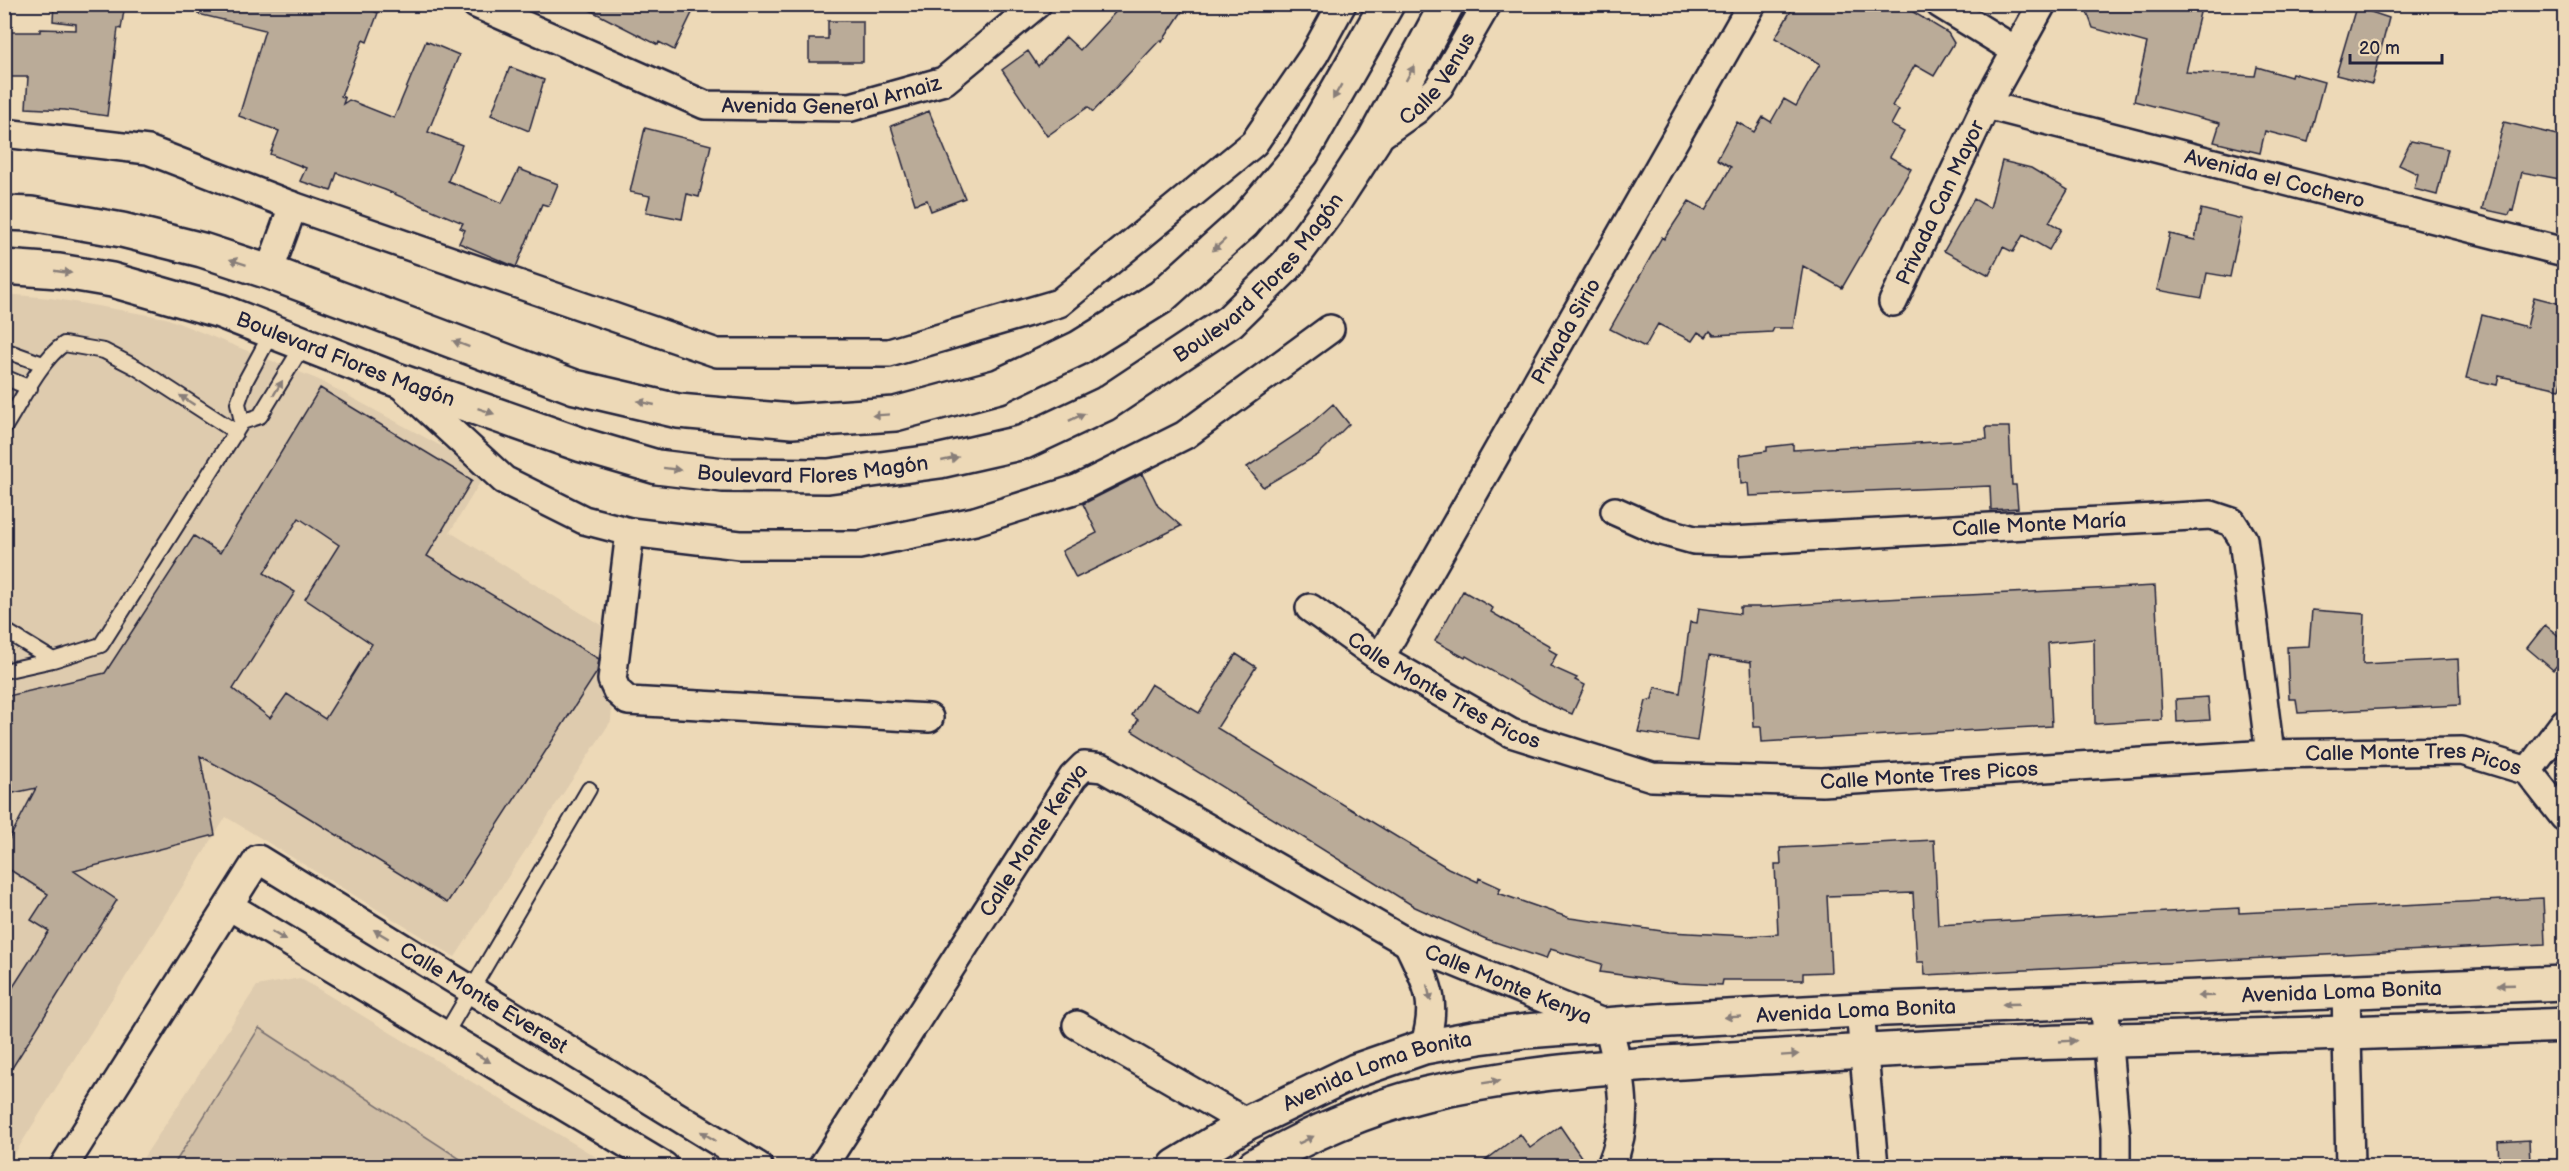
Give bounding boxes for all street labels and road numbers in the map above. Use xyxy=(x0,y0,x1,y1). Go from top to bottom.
street label: Calle Venus xyxy=(1394,28,1480,131)
street label: Avenida General Arnaiz xyxy=(721,70,945,120)
street label: Privada Can Mayor xyxy=(1890,116,1990,289)
street label: Avenida el Cochero xyxy=(2182,144,2368,213)
street label: Boulevard Flores Magón xyxy=(1168,188,1349,368)
street label: Privada Sirio xyxy=(1526,274,1606,389)
street label: Boulevard Flores Magón xyxy=(233,306,459,412)
street label: Boulevard Flores Magón xyxy=(696,450,930,488)
street label: Calle Monte María xyxy=(1951,507,2127,542)
street label: Calle Monte Tres Picos xyxy=(1342,626,1544,754)
street label: Calle Monte Tres Picos xyxy=(2305,738,2525,781)
street label: Calle Monte Tres Picos xyxy=(1819,756,2039,795)
street label: Calle Monte Kenya xyxy=(974,758,1092,921)
street label: Calle Monte Everest xyxy=(395,937,573,1059)
street label: Calle Monte Kenya xyxy=(1421,939,1596,1030)
street label: Avenida Loma Bonita xyxy=(2241,975,2442,1008)
street label: Avenida Loma Bonita xyxy=(1756,994,1957,1028)
street label: Avenida Loma Bonita xyxy=(1278,1026,1474,1117)

